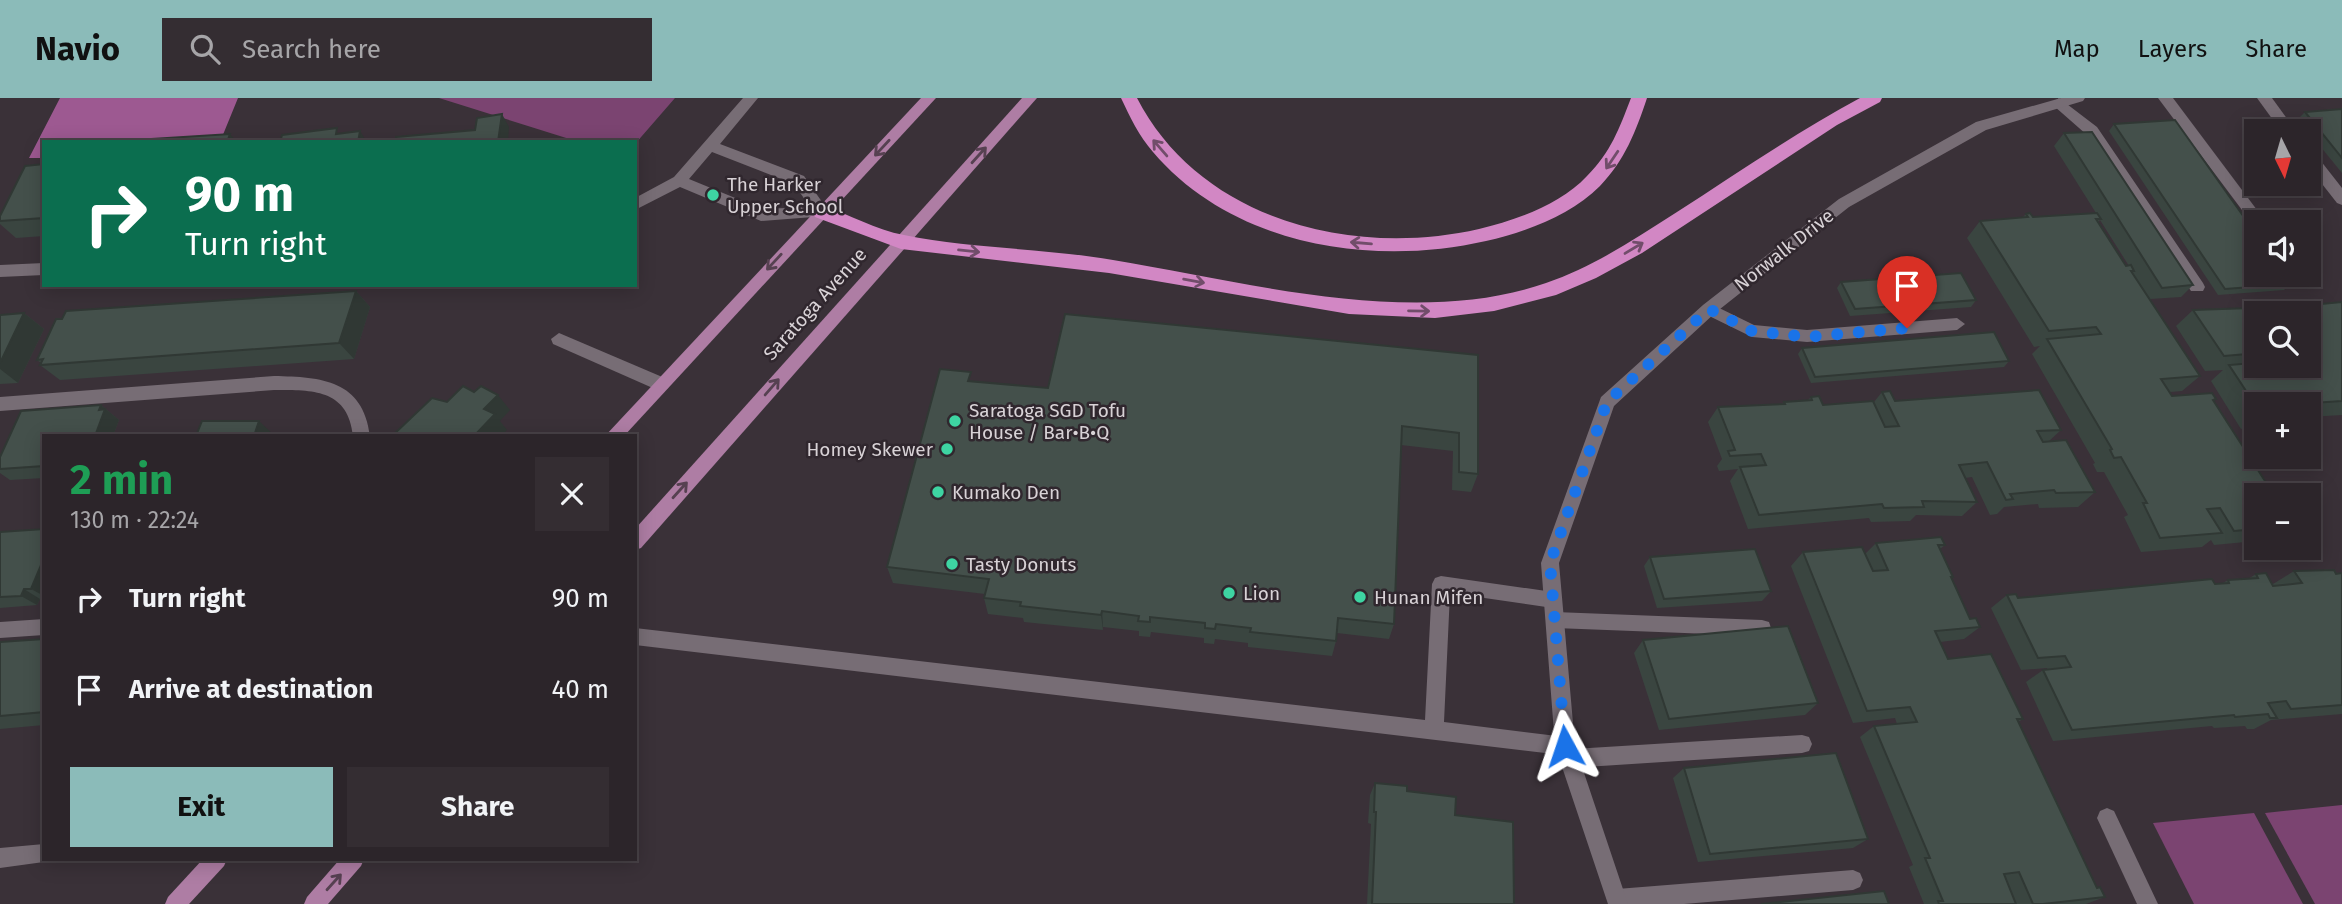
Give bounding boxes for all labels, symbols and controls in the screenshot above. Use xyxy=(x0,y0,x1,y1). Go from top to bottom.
search box xyxy=(162,18,652,81)
text: Navio xyxy=(35,29,120,69)
icon: search xyxy=(186,30,224,68)
text: Search here xyxy=(242,34,381,65)
text: Map xyxy=(2054,35,2100,63)
text: Layers xyxy=(2138,35,2207,63)
text: Share xyxy=(2245,35,2307,63)
north arrow xyxy=(2244,119,2320,196)
map controls xyxy=(2244,119,2321,560)
one-way arrow xyxy=(874,139,891,156)
one-way arrow xyxy=(1152,139,1168,157)
one-way arrow xyxy=(971,146,987,164)
one-way arrow xyxy=(1605,150,1619,169)
text: 90 m xyxy=(185,165,294,224)
icon: right xyxy=(70,168,161,259)
place label: The Harker Upper School xyxy=(727,173,844,218)
marker: The Harker Upper School xyxy=(705,187,721,203)
street label: Norwalk Drive xyxy=(1730,204,1838,296)
button: sound xyxy=(2244,210,2321,287)
text: Turn right xyxy=(185,225,327,263)
one-way arrow xyxy=(1350,236,1372,249)
one-way arrow xyxy=(1624,241,1644,255)
street label: Saratoga Avenue xyxy=(759,243,871,365)
one-way arrow xyxy=(957,245,979,258)
one-way arrow xyxy=(766,253,783,270)
pin xyxy=(1877,256,1937,328)
icon: arrive xyxy=(1888,267,1926,305)
one-way arrow xyxy=(1182,275,1205,288)
button: search xyxy=(2244,301,2321,378)
one-way arrow xyxy=(1407,304,1430,318)
one-way arrow xyxy=(764,378,780,396)
button: + xyxy=(2244,392,2321,469)
place label: Saratoga SGD Tofu House / Bar•B•Q xyxy=(969,399,1126,444)
marker: Saratoga SGD Tofu House / Bar•B•Q xyxy=(947,413,963,429)
place label: Homey Skewer xyxy=(806,438,934,461)
marker: Homey Skewer xyxy=(939,441,955,457)
text: 2 min xyxy=(70,455,173,505)
button: close xyxy=(535,457,609,531)
place label: Kumako Den xyxy=(952,481,1060,504)
one-way arrow xyxy=(672,482,688,500)
button: − xyxy=(2244,483,2321,560)
marker: Kumako Den xyxy=(930,484,946,500)
text: 130 m · 22:24 xyxy=(70,506,199,534)
place label: Tasty Donuts xyxy=(966,553,1076,576)
marker: Tasty Donuts xyxy=(944,556,960,572)
icon: right xyxy=(70,580,108,618)
place label: Lion xyxy=(1243,582,1280,605)
text: Turn right xyxy=(129,583,246,614)
text: 90 m xyxy=(552,583,609,614)
marker: Lion xyxy=(1221,585,1237,601)
place label: Hunan Mifen xyxy=(1374,586,1483,609)
marker: Hunan Mifen xyxy=(1352,589,1368,605)
icon: arrive xyxy=(70,671,108,709)
text: Arrive at destination xyxy=(129,674,373,705)
text: 40 m xyxy=(551,674,609,705)
position arrow xyxy=(1528,709,1602,783)
button: Exit xyxy=(70,767,333,847)
button: Share xyxy=(347,767,609,847)
one-way arrow xyxy=(326,873,342,891)

